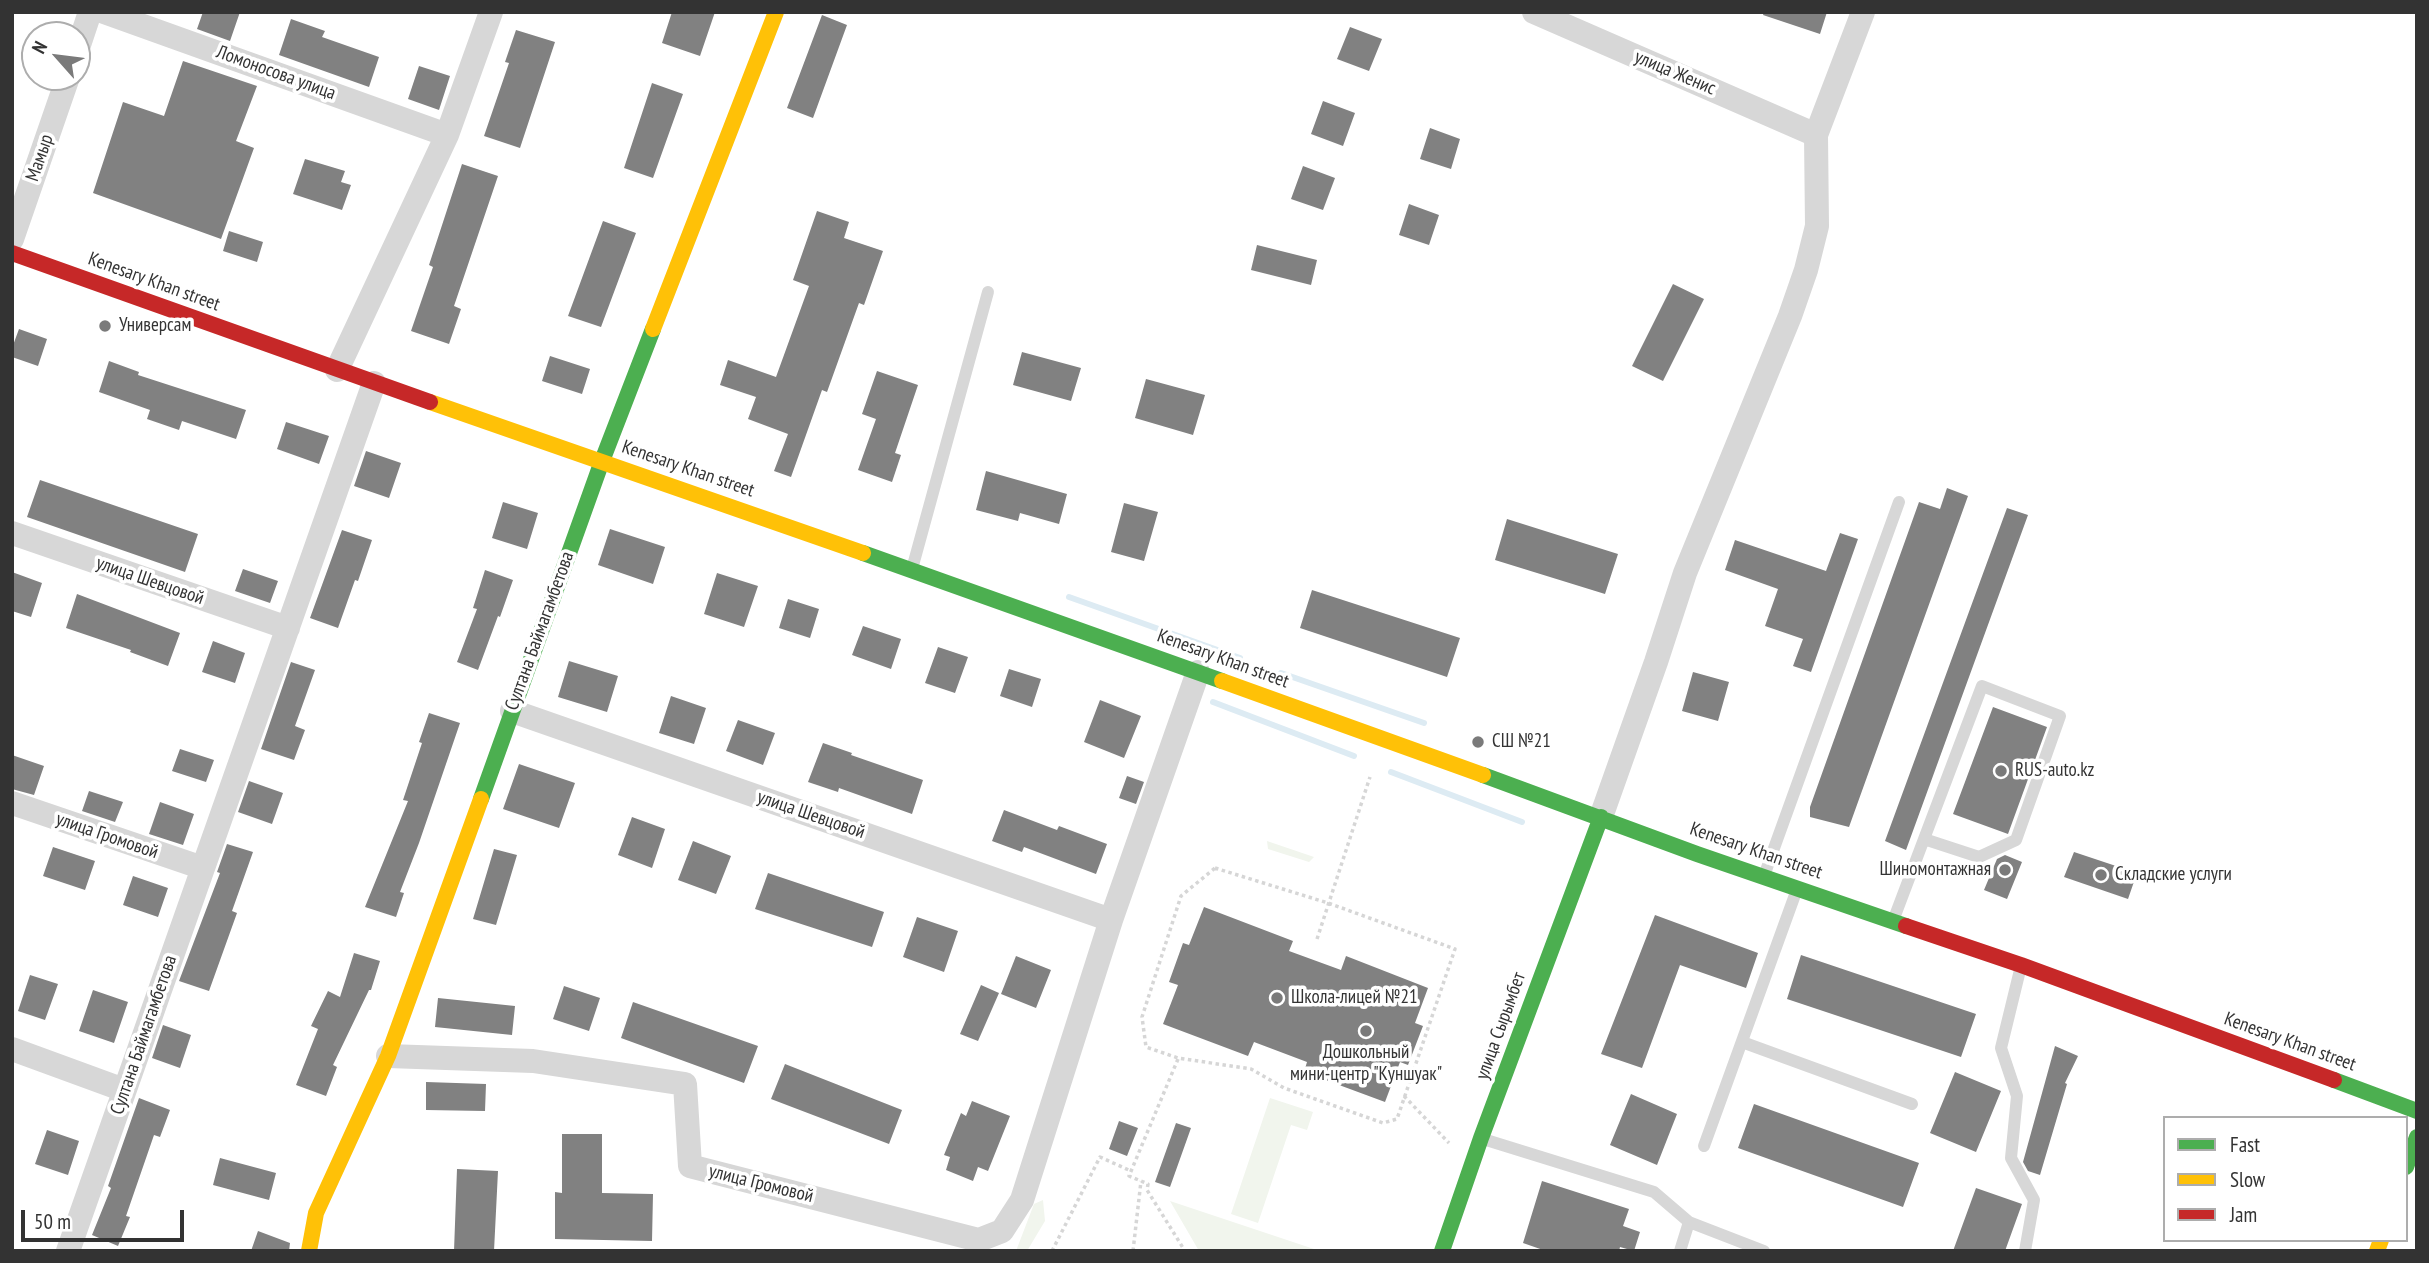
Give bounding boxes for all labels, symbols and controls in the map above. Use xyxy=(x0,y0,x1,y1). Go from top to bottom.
north arrow xyxy=(21,21,91,91)
text: N xyxy=(26,37,52,57)
street label: Ломоносова улица xyxy=(213,41,339,105)
street label: улица Женис xyxy=(1631,46,1719,100)
street label: Мамыр xyxy=(21,132,59,184)
street label: Kenesary Khan street xyxy=(85,248,223,316)
place label: Универсам xyxy=(119,315,191,337)
marker: Универсам xyxy=(97,318,113,334)
street label: Kenesary Khan street xyxy=(619,436,757,502)
street label: Султана Баймагамбетова xyxy=(501,549,579,713)
street label: улица Шевцовой xyxy=(93,552,207,610)
street label: Kenesary Khan street xyxy=(1154,625,1292,693)
place label: СШ №21 xyxy=(1492,731,1551,753)
marker: СШ №21 xyxy=(1470,734,1486,750)
place label: RUS-auto.kz xyxy=(2015,760,2094,782)
marker: RUS-auto.kz xyxy=(1993,763,2009,779)
street label: улица Шевцовой xyxy=(754,786,868,844)
street label: улица Громовой xyxy=(53,808,161,864)
street label: Kenesary Khan street xyxy=(1687,818,1825,884)
place label: Шиномонтажная xyxy=(1879,859,1991,881)
marker: Шиномонтажная xyxy=(1997,862,2013,878)
place label: Складские услуги xyxy=(2115,864,2232,886)
marker: Складские услуги xyxy=(2093,867,2109,883)
street label: Султана Баймагамбетова xyxy=(106,952,182,1118)
street label: улица Сырымбет xyxy=(1471,969,1531,1083)
place label: Школа-лицей №21 xyxy=(1291,987,1418,1009)
marker: Школа-лицей №21 xyxy=(1269,990,1285,1006)
street label: Kenesary Khan street xyxy=(2221,1008,2359,1076)
marker: Дошкольный мини-центр "Куншуак" xyxy=(1358,1023,1374,1039)
place label: Дошкольный мини-центр "Куншуак" xyxy=(1290,1042,1442,1086)
legend xyxy=(2163,1116,2408,1242)
text: Fast xyxy=(2230,1131,2260,1158)
street label: улица Громовой xyxy=(706,1160,816,1208)
text: Slow xyxy=(2230,1166,2265,1193)
scale bar xyxy=(24,1196,187,1240)
text: Jam xyxy=(2230,1201,2257,1228)
text: 50 m xyxy=(34,1208,71,1235)

